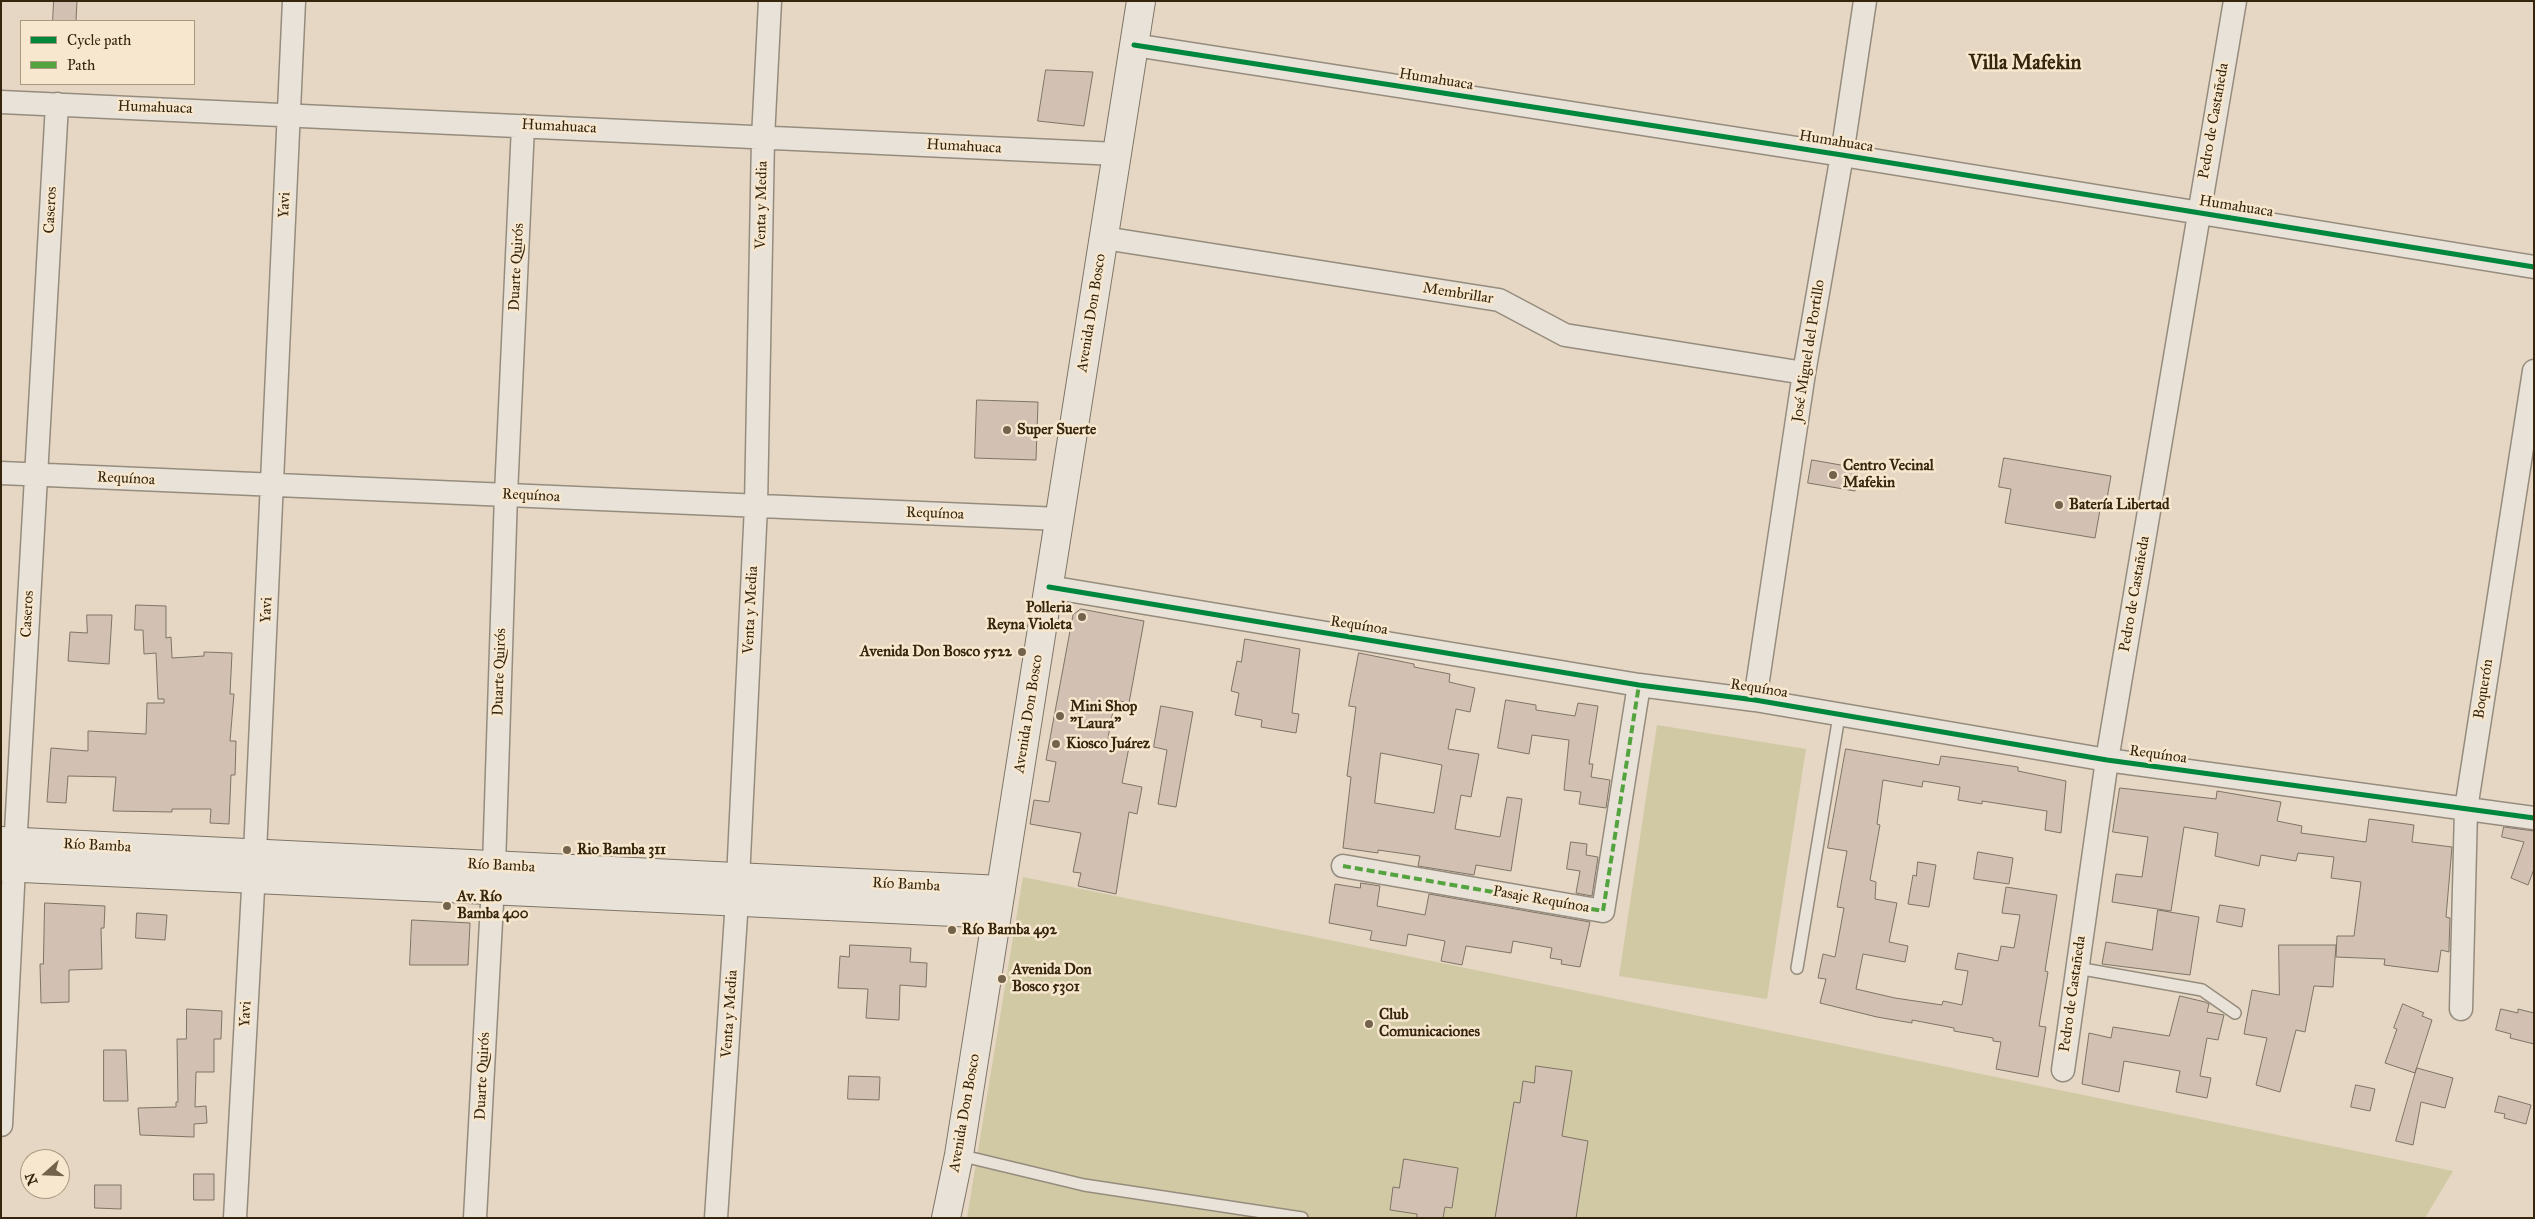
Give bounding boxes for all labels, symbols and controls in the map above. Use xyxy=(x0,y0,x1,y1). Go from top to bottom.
legend xyxy=(20,20,195,85)
text: Cycle path xyxy=(67,31,131,49)
district label: Villa Mafekin xyxy=(1969,52,2081,76)
text: Path xyxy=(67,56,95,74)
street label: Pedro de Castañeda xyxy=(2195,62,2233,180)
street label: Humahuaca xyxy=(1398,65,1474,95)
street label: Humahuaca xyxy=(117,98,193,118)
street label: Humahuaca xyxy=(521,116,597,138)
street label: Humahuaca xyxy=(1798,127,1874,157)
street label: Humahuaca xyxy=(926,136,1002,158)
street label: Venta y Media xyxy=(752,161,772,249)
street label: Caseros xyxy=(41,186,61,234)
street label: Yavi xyxy=(275,191,295,219)
street label: Humahuaca xyxy=(2198,192,2274,222)
street label: Duarte Quirós xyxy=(506,223,528,311)
street label: Avenida Don Bosco xyxy=(1074,252,1110,374)
street label: José Miguel del Portillo xyxy=(1789,278,1829,424)
street label: Membrillar xyxy=(1421,280,1495,308)
place label: Super Suerte xyxy=(1017,421,1096,439)
marker: Super Suerte xyxy=(1001,424,1013,436)
place label: Centro Vecinal Mafekin xyxy=(1843,457,1934,492)
street label: Requínoa xyxy=(97,468,155,490)
marker: Centro Vecinal Mafekin xyxy=(1827,469,1839,481)
street label: Requínoa xyxy=(502,485,560,507)
place label: Batería Libertad xyxy=(2069,496,2170,514)
marker: Batería Libertad xyxy=(2053,499,2065,511)
street label: Requínoa xyxy=(906,504,964,524)
street label: Pedro de Castañeda xyxy=(2116,535,2154,653)
street label: Venta y Media xyxy=(740,565,762,655)
street label: Caseros xyxy=(18,590,38,638)
street label: Yavi xyxy=(257,596,277,624)
place label: Polleria Reyna Violeta xyxy=(987,599,1072,634)
marker: Polleria Reyna Violeta xyxy=(1076,611,1088,623)
street label: Requínoa xyxy=(1329,613,1389,639)
street label: Duarte Quirós xyxy=(489,628,511,716)
place label: Avenida Don Bosco 5522 xyxy=(860,643,1012,661)
marker: Avenida Don Bosco 5522 xyxy=(1016,646,1028,658)
street label: Avenida Don Bosco xyxy=(1011,653,1047,775)
street label: Boquerón xyxy=(2470,658,2498,720)
street label: Requínoa xyxy=(1729,676,1789,702)
place label: Mini Shop "Laura" xyxy=(1070,698,1137,733)
marker: Mini Shop "Laura" xyxy=(1054,710,1066,722)
place label: Kiosco Juárez xyxy=(1066,735,1150,753)
marker: Kiosco Juárez xyxy=(1050,738,1062,750)
street label: Requínoa xyxy=(2128,742,2188,768)
street label: Río Bamba xyxy=(63,835,131,857)
place label: Rio Bamba 311 xyxy=(577,841,666,859)
marker: Rio Bamba 311 xyxy=(561,844,573,856)
street label: Río Bamba xyxy=(467,855,535,877)
street label: Río Bamba xyxy=(872,874,940,896)
street label: Pasaje Requínoa xyxy=(1491,883,1591,917)
place label: Av. Río Bamba 400 xyxy=(457,888,528,923)
marker: Av. Río Bamba 400 xyxy=(441,900,453,912)
place label: Río Bamba 492 xyxy=(962,921,1057,939)
marker: Río Bamba 492 xyxy=(946,924,958,936)
street label: Pedro de Castañeda xyxy=(2056,935,2090,1053)
place label: Avenida Don Bosco 5301 xyxy=(1012,961,1092,996)
street label: Venta y Media xyxy=(718,969,742,1059)
marker: Avenida Don Bosco 5301 xyxy=(996,973,1008,985)
street label: Yavi xyxy=(236,1000,256,1028)
place label: Club Comunicaciones xyxy=(1379,1006,1480,1041)
marker: Club Comunicaciones xyxy=(1363,1018,1375,1030)
street label: Duarte Quirós xyxy=(472,1032,494,1120)
street label: Avenida Don Bosco xyxy=(946,1052,984,1174)
north arrow xyxy=(20,1149,70,1199)
text: N xyxy=(21,1170,41,1187)

